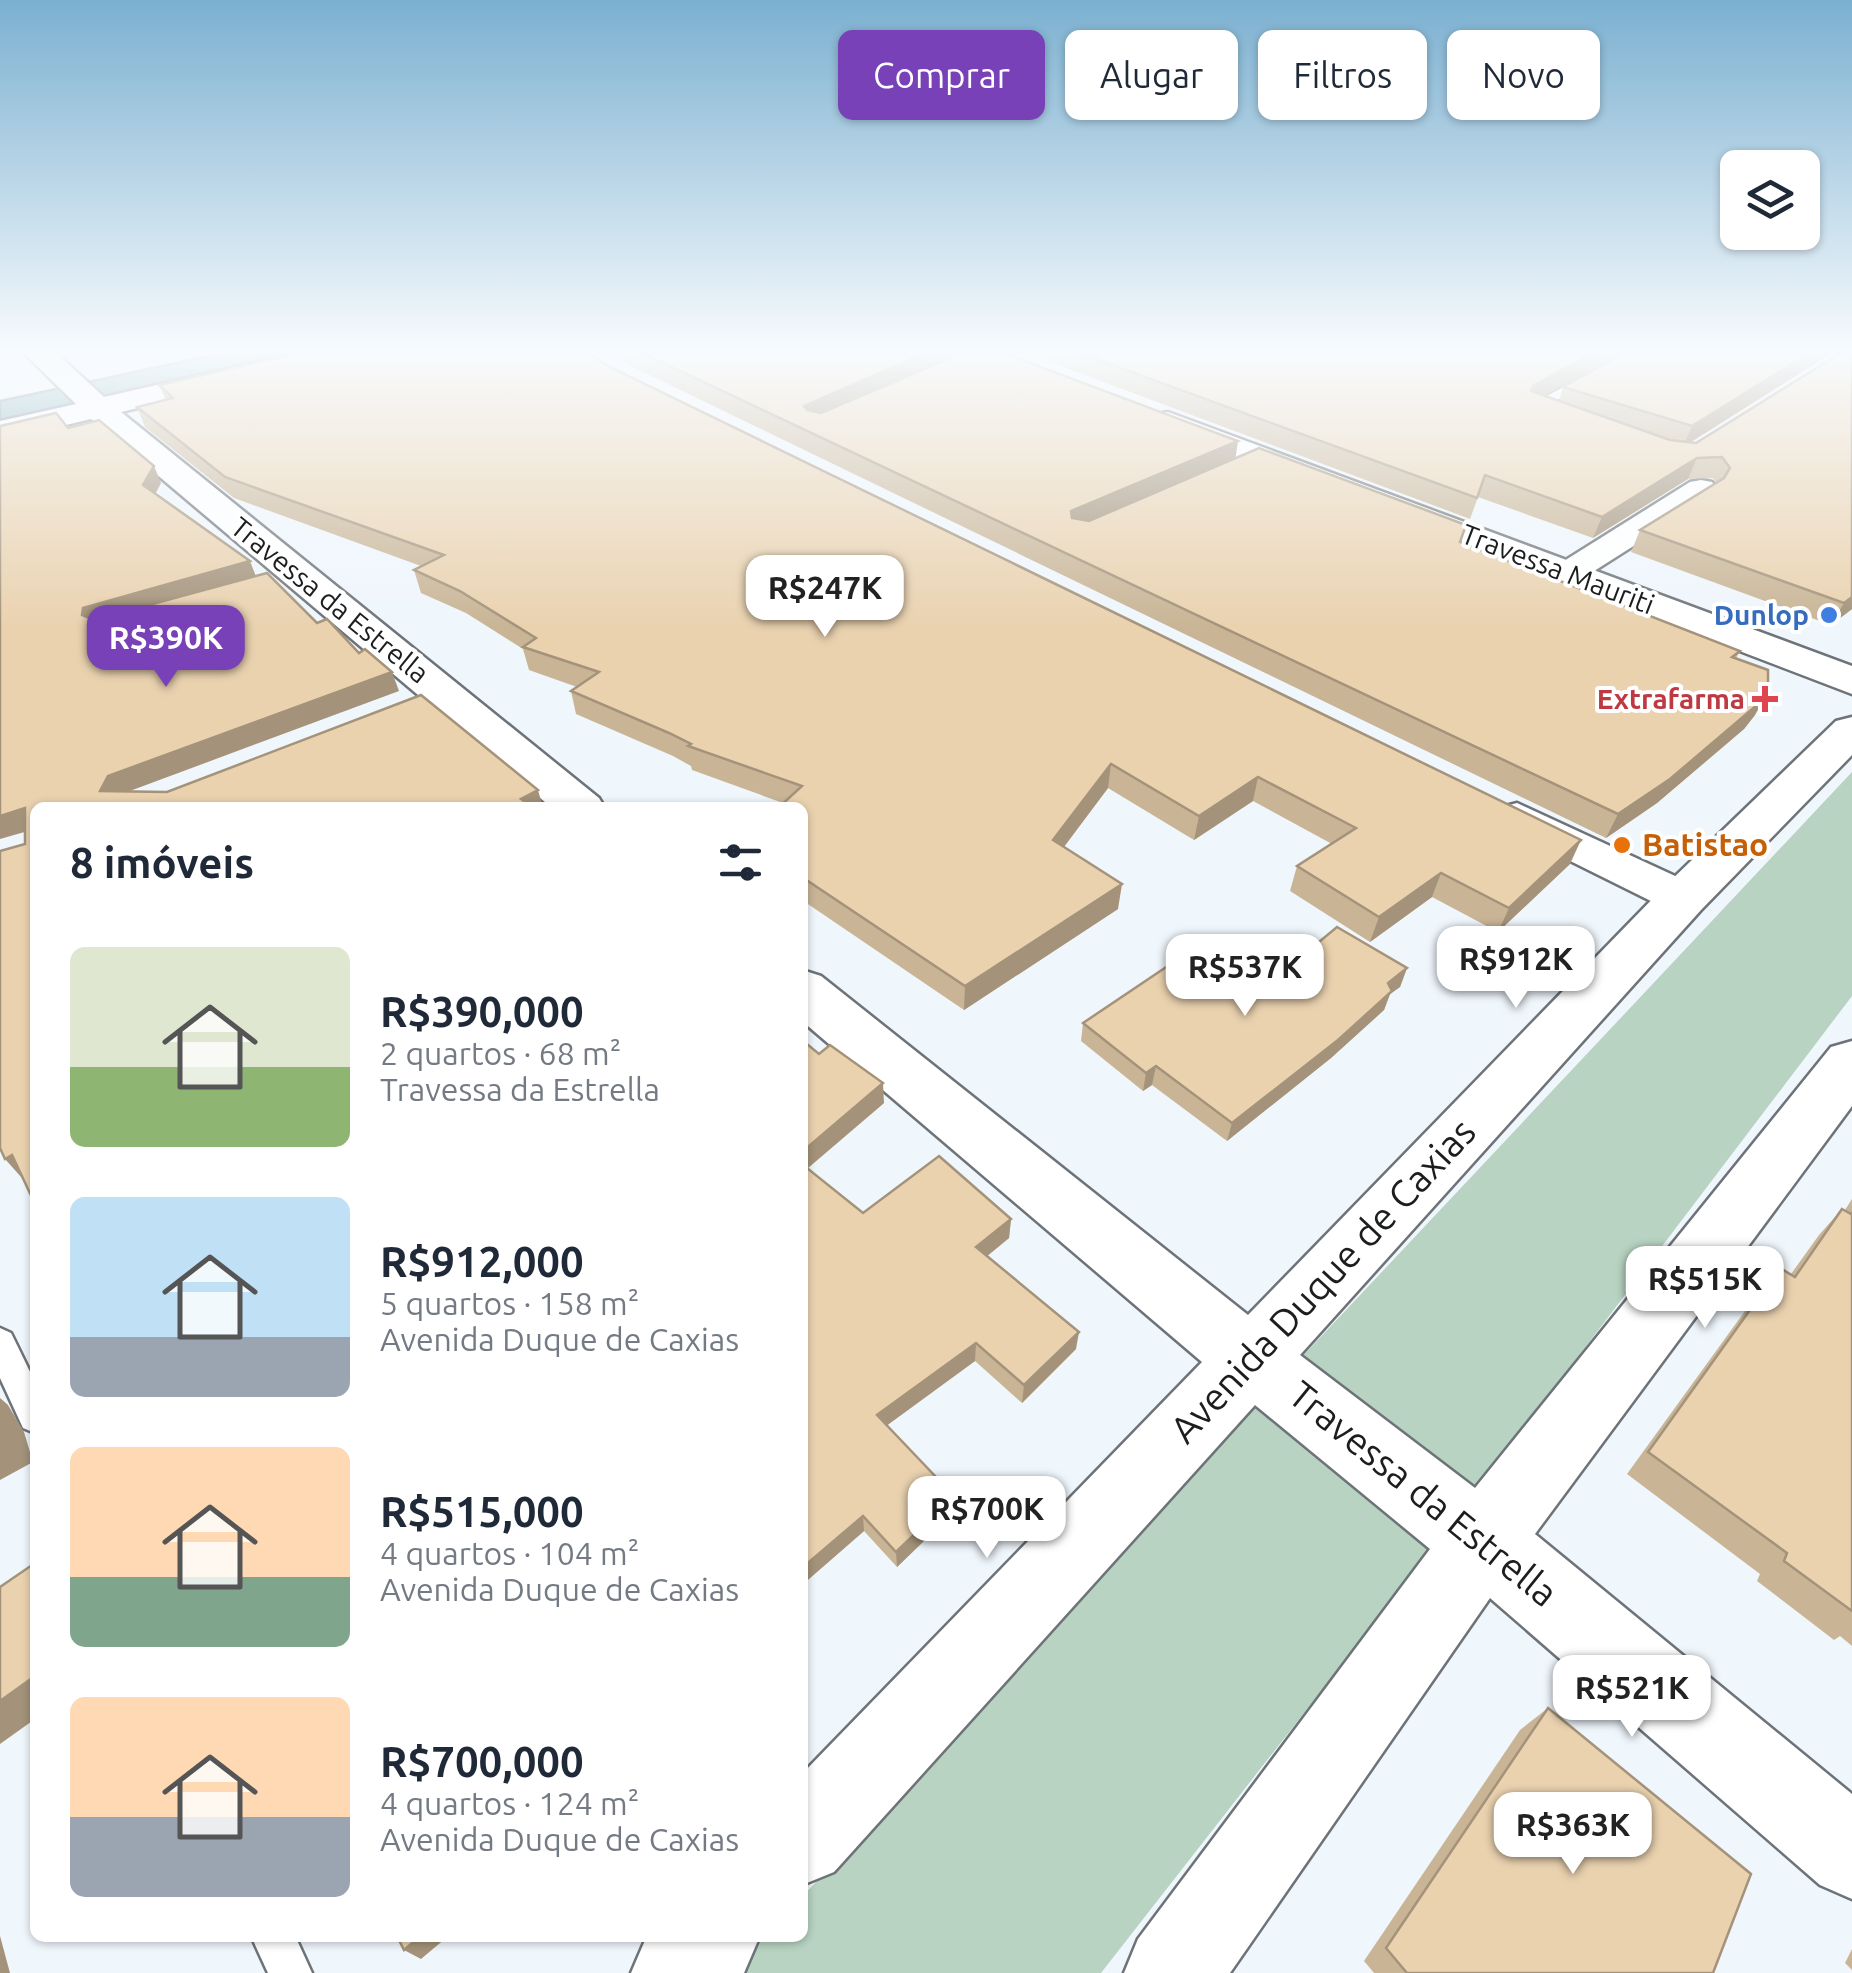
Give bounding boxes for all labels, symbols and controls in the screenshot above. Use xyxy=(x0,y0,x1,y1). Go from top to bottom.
chip: Comprar xyxy=(838,30,1045,120)
chip: Alugar xyxy=(1065,30,1238,120)
chip: Filtros xyxy=(1258,30,1427,120)
chip: Novo xyxy=(1447,30,1600,120)
map controls xyxy=(1720,150,1820,250)
button: layers xyxy=(1720,150,1820,250)
street label: Travessa da Estrella xyxy=(225,510,435,689)
street label: Travessa Mauriti xyxy=(1458,518,1659,620)
pin: R$247K xyxy=(744,555,906,640)
text: R$247K xyxy=(768,569,882,605)
place label: Dunlop xyxy=(1714,599,1809,630)
marker: Dunlop xyxy=(1818,604,1840,626)
pin: R$390K xyxy=(85,605,247,690)
text: R$390K xyxy=(109,619,223,655)
place label: Extrafarma xyxy=(1597,683,1745,714)
marker: Extrafarma xyxy=(1754,688,1776,710)
place label: Batistao xyxy=(1642,826,1768,862)
marker: Batistao xyxy=(1611,834,1633,856)
icon: filters xyxy=(713,835,768,890)
text: 8 imóveis xyxy=(70,839,254,886)
pin: R$912K xyxy=(1435,926,1597,1011)
pin: R$537K xyxy=(1164,934,1326,1019)
text: R$912K xyxy=(1459,940,1573,976)
text: R$537K xyxy=(1188,948,1302,984)
icon: home xyxy=(150,987,270,1107)
text: R$390,000 xyxy=(380,988,584,1035)
text: 2 quartos · 68 m² xyxy=(380,1035,621,1071)
text: Travessa da Estrella xyxy=(380,1071,660,1107)
street label: Avenida Duque de Caxias xyxy=(1162,1110,1483,1451)
icon: home xyxy=(150,1237,270,1357)
text: R$912,000 xyxy=(380,1238,584,1285)
pin: R$515K xyxy=(1624,1246,1786,1331)
text: R$515K xyxy=(1648,1260,1762,1296)
text: 5 quartos · 158 m² xyxy=(380,1285,639,1321)
text: Avenida Duque de Caxias xyxy=(380,1321,739,1357)
street label: Travessa da Estrella xyxy=(1281,1372,1566,1614)
pin: R$700K xyxy=(906,1476,1068,1561)
icon: home xyxy=(150,1487,270,1607)
text: R$515,000 xyxy=(380,1488,584,1535)
text: R$700K xyxy=(930,1490,1044,1526)
text: 4 quartos · 104 m² xyxy=(380,1535,639,1571)
text: Avenida Duque de Caxias xyxy=(380,1571,739,1607)
pin: R$521K xyxy=(1551,1655,1713,1740)
text: R$521K xyxy=(1575,1669,1689,1705)
icon: home xyxy=(150,1737,270,1857)
text: R$700,000 xyxy=(380,1738,584,1785)
text: 4 quartos · 124 m² xyxy=(380,1785,639,1821)
pin: R$363K xyxy=(1492,1792,1654,1877)
text: R$363K xyxy=(1516,1806,1630,1842)
text: Avenida Duque de Caxias xyxy=(380,1821,739,1857)

